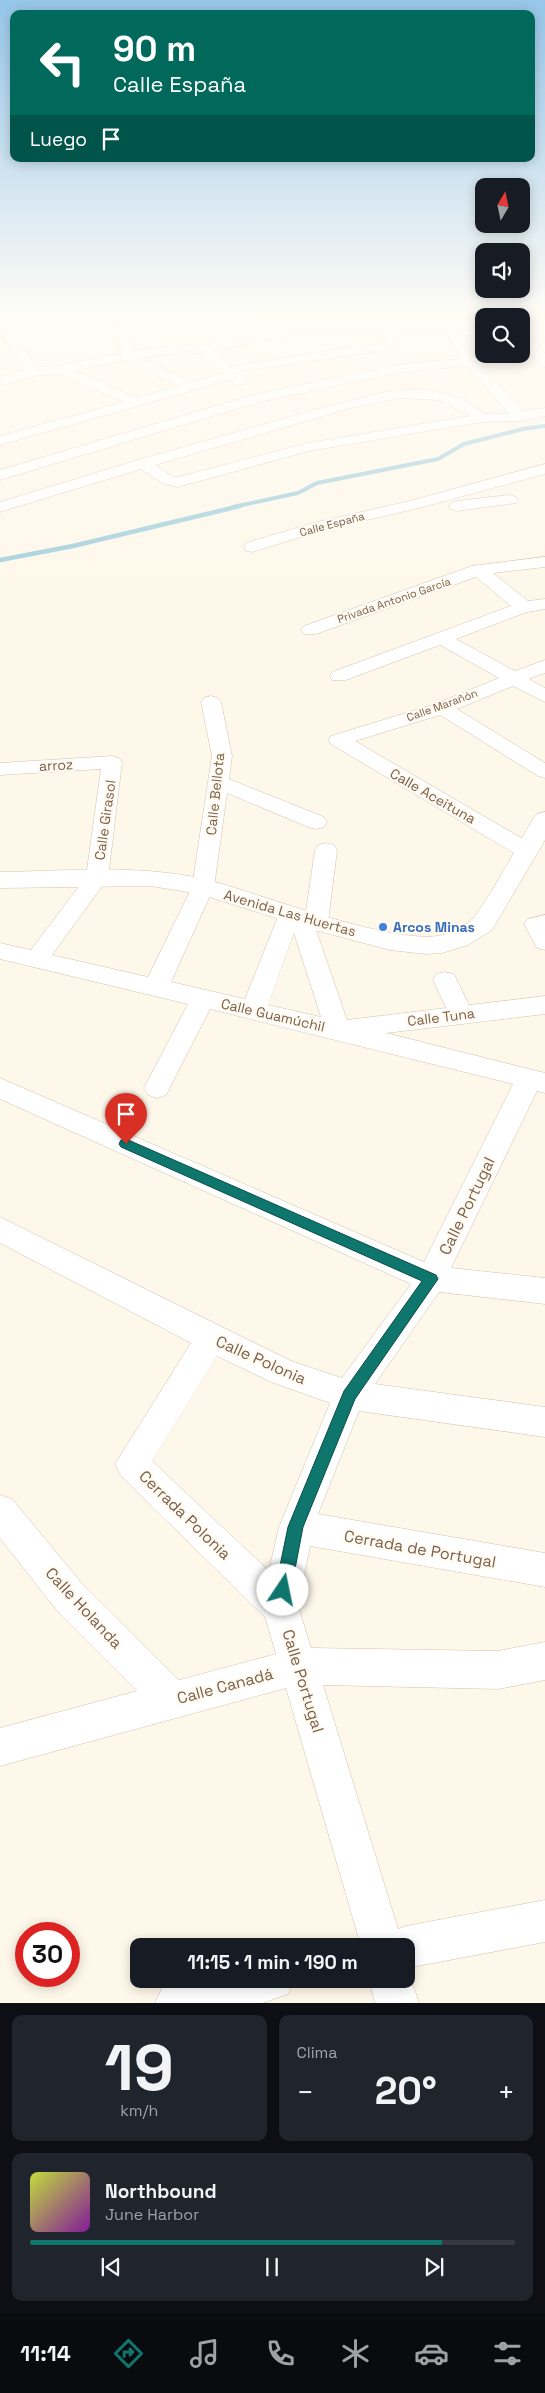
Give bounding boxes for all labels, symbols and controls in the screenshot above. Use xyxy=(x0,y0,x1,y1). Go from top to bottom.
text: 90 m xyxy=(113,27,196,71)
icon: left xyxy=(30,30,95,95)
text: Calle España xyxy=(113,70,246,98)
icon: arrive xyxy=(97,125,125,153)
text: Luego xyxy=(30,127,87,152)
north arrow xyxy=(475,178,530,232)
map controls xyxy=(475,178,530,363)
button: sound xyxy=(475,243,530,298)
button: search xyxy=(475,308,530,363)
street label: Calle España xyxy=(298,508,367,539)
street label: Privada Antonio García xyxy=(336,574,453,626)
street label: Calle Marañón xyxy=(405,686,479,724)
street label: Calle Bellota xyxy=(202,752,228,836)
street label: arroz xyxy=(39,755,73,775)
street label: Calle Aceituna xyxy=(387,764,479,828)
street label: Calle Girasol xyxy=(90,779,120,861)
street label: Avenida Las Huertas xyxy=(222,886,358,940)
place label: Arcos Minas xyxy=(393,918,475,936)
marker: Arcos Minas xyxy=(377,921,389,933)
street label: Calle Guamúchil xyxy=(219,994,327,1036)
street label: Calle Tuna xyxy=(406,1004,476,1030)
pin xyxy=(105,1093,147,1144)
icon: arrive xyxy=(112,1100,140,1128)
street label: Calle Portugal xyxy=(434,1153,500,1259)
street label: Calle Polonia xyxy=(212,1331,310,1389)
street label: Cerrada Polonia xyxy=(135,1466,235,1564)
street label: Cerrada de Portugal xyxy=(342,1525,498,1573)
street label: Calle Holanda xyxy=(41,1563,127,1653)
position arrow xyxy=(256,1563,308,1615)
street label: Calle Portugal xyxy=(277,1627,329,1735)
street label: Calle Canadá xyxy=(175,1663,275,1709)
speed limit sign: 30 xyxy=(15,1922,80,1987)
text: 11:15 · 1 min · 190 m xyxy=(187,1950,358,1975)
text: 19 xyxy=(104,2026,174,2109)
text: Clima xyxy=(297,2042,338,2063)
text: 20° xyxy=(375,2067,437,2115)
text: − xyxy=(297,2074,314,2110)
text: + xyxy=(498,2074,515,2110)
text: km/h xyxy=(120,2100,158,2121)
text: Northbound xyxy=(105,2179,217,2204)
text: June Harbor xyxy=(105,2204,199,2225)
icon: previous xyxy=(97,2253,125,2281)
icon: pause xyxy=(258,2253,286,2281)
icon: next xyxy=(420,2253,448,2281)
icon: directions xyxy=(111,2336,146,2371)
icon: music xyxy=(187,2336,222,2371)
icon: phone xyxy=(263,2336,298,2371)
icon: climate xyxy=(338,2336,373,2371)
icon: car xyxy=(414,2336,449,2371)
icon: filters xyxy=(490,2336,525,2371)
text: 11:14 xyxy=(20,2339,71,2367)

